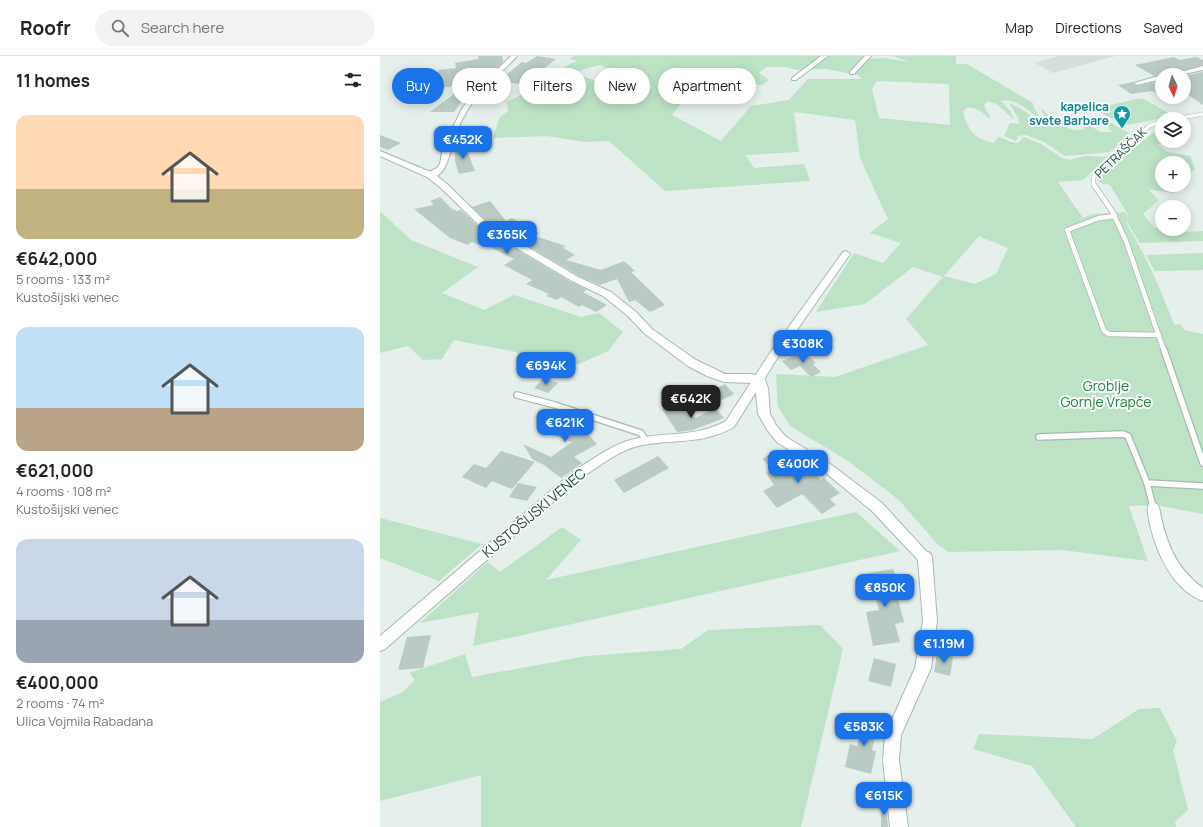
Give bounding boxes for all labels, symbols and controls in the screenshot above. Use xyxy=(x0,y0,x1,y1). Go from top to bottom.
search box xyxy=(95,10,375,46)
text: Roofr xyxy=(20,15,71,41)
icon: search xyxy=(109,17,131,39)
text: Search here xyxy=(141,17,224,38)
text: Map xyxy=(1005,18,1033,37)
text: Directions xyxy=(1055,18,1122,37)
text: Saved xyxy=(1144,18,1183,37)
chip: Buy xyxy=(392,68,444,104)
chip: Rent xyxy=(452,68,511,104)
chip: Filters xyxy=(519,68,586,104)
chip: New xyxy=(594,68,650,104)
chip: Apartment xyxy=(658,68,756,104)
north arrow xyxy=(1155,68,1191,104)
map controls xyxy=(1155,68,1191,236)
text: 11 homes xyxy=(16,69,90,92)
icon: filters xyxy=(342,69,364,91)
place label: kapelica svete Barbare xyxy=(1029,98,1109,129)
place icon: kapelica svete Barbare xyxy=(1112,104,1132,129)
button: layers xyxy=(1155,112,1191,148)
street label: PETRAŠČAK xyxy=(1091,123,1151,182)
pin: €452K xyxy=(435,126,491,160)
text: €452K xyxy=(443,130,483,148)
icon: home xyxy=(154,141,226,213)
button: + xyxy=(1155,156,1191,192)
button: − xyxy=(1155,200,1191,236)
pin: €365K xyxy=(479,221,535,255)
text: €365K xyxy=(487,225,527,243)
text: €642,000 xyxy=(16,247,97,270)
text: 5 rooms · 133 m² xyxy=(16,270,110,288)
text: Kustošijski venec xyxy=(16,288,119,306)
pin: €308K xyxy=(775,330,831,364)
text: €308K xyxy=(782,334,824,352)
pin: €694K xyxy=(518,352,574,386)
icon: home xyxy=(154,353,226,425)
text: €694K xyxy=(525,356,567,374)
park label: Groblje Gornje Vrapče xyxy=(1060,376,1152,411)
pin: €642K xyxy=(663,385,719,419)
text: €642K xyxy=(670,389,712,407)
pin: €621K xyxy=(537,409,593,443)
text: €621K xyxy=(546,413,584,431)
pin: €400K xyxy=(770,450,826,484)
text: €400K xyxy=(777,454,819,472)
text: €621,000 xyxy=(16,459,94,482)
street label: KUSTOŠIJSKI VENEC xyxy=(478,464,590,562)
text: 4 rooms · 108 m² xyxy=(16,482,112,500)
text: Kustošijski venec xyxy=(16,500,119,518)
icon: home xyxy=(154,565,226,637)
pin: €850K xyxy=(857,574,913,608)
text: €850K xyxy=(864,578,906,596)
pin: €1.19M xyxy=(911,630,977,664)
text: €1.19M xyxy=(923,634,965,652)
text: €400,000 xyxy=(16,671,99,694)
text: 2 rooms · 74 m² xyxy=(16,694,104,712)
text: Ulica Vojmila Rabadana xyxy=(16,712,153,730)
pin: €583K xyxy=(836,713,892,747)
text: €583K xyxy=(844,717,884,735)
pin: €615K xyxy=(856,782,912,816)
text: €615K xyxy=(865,786,903,804)

